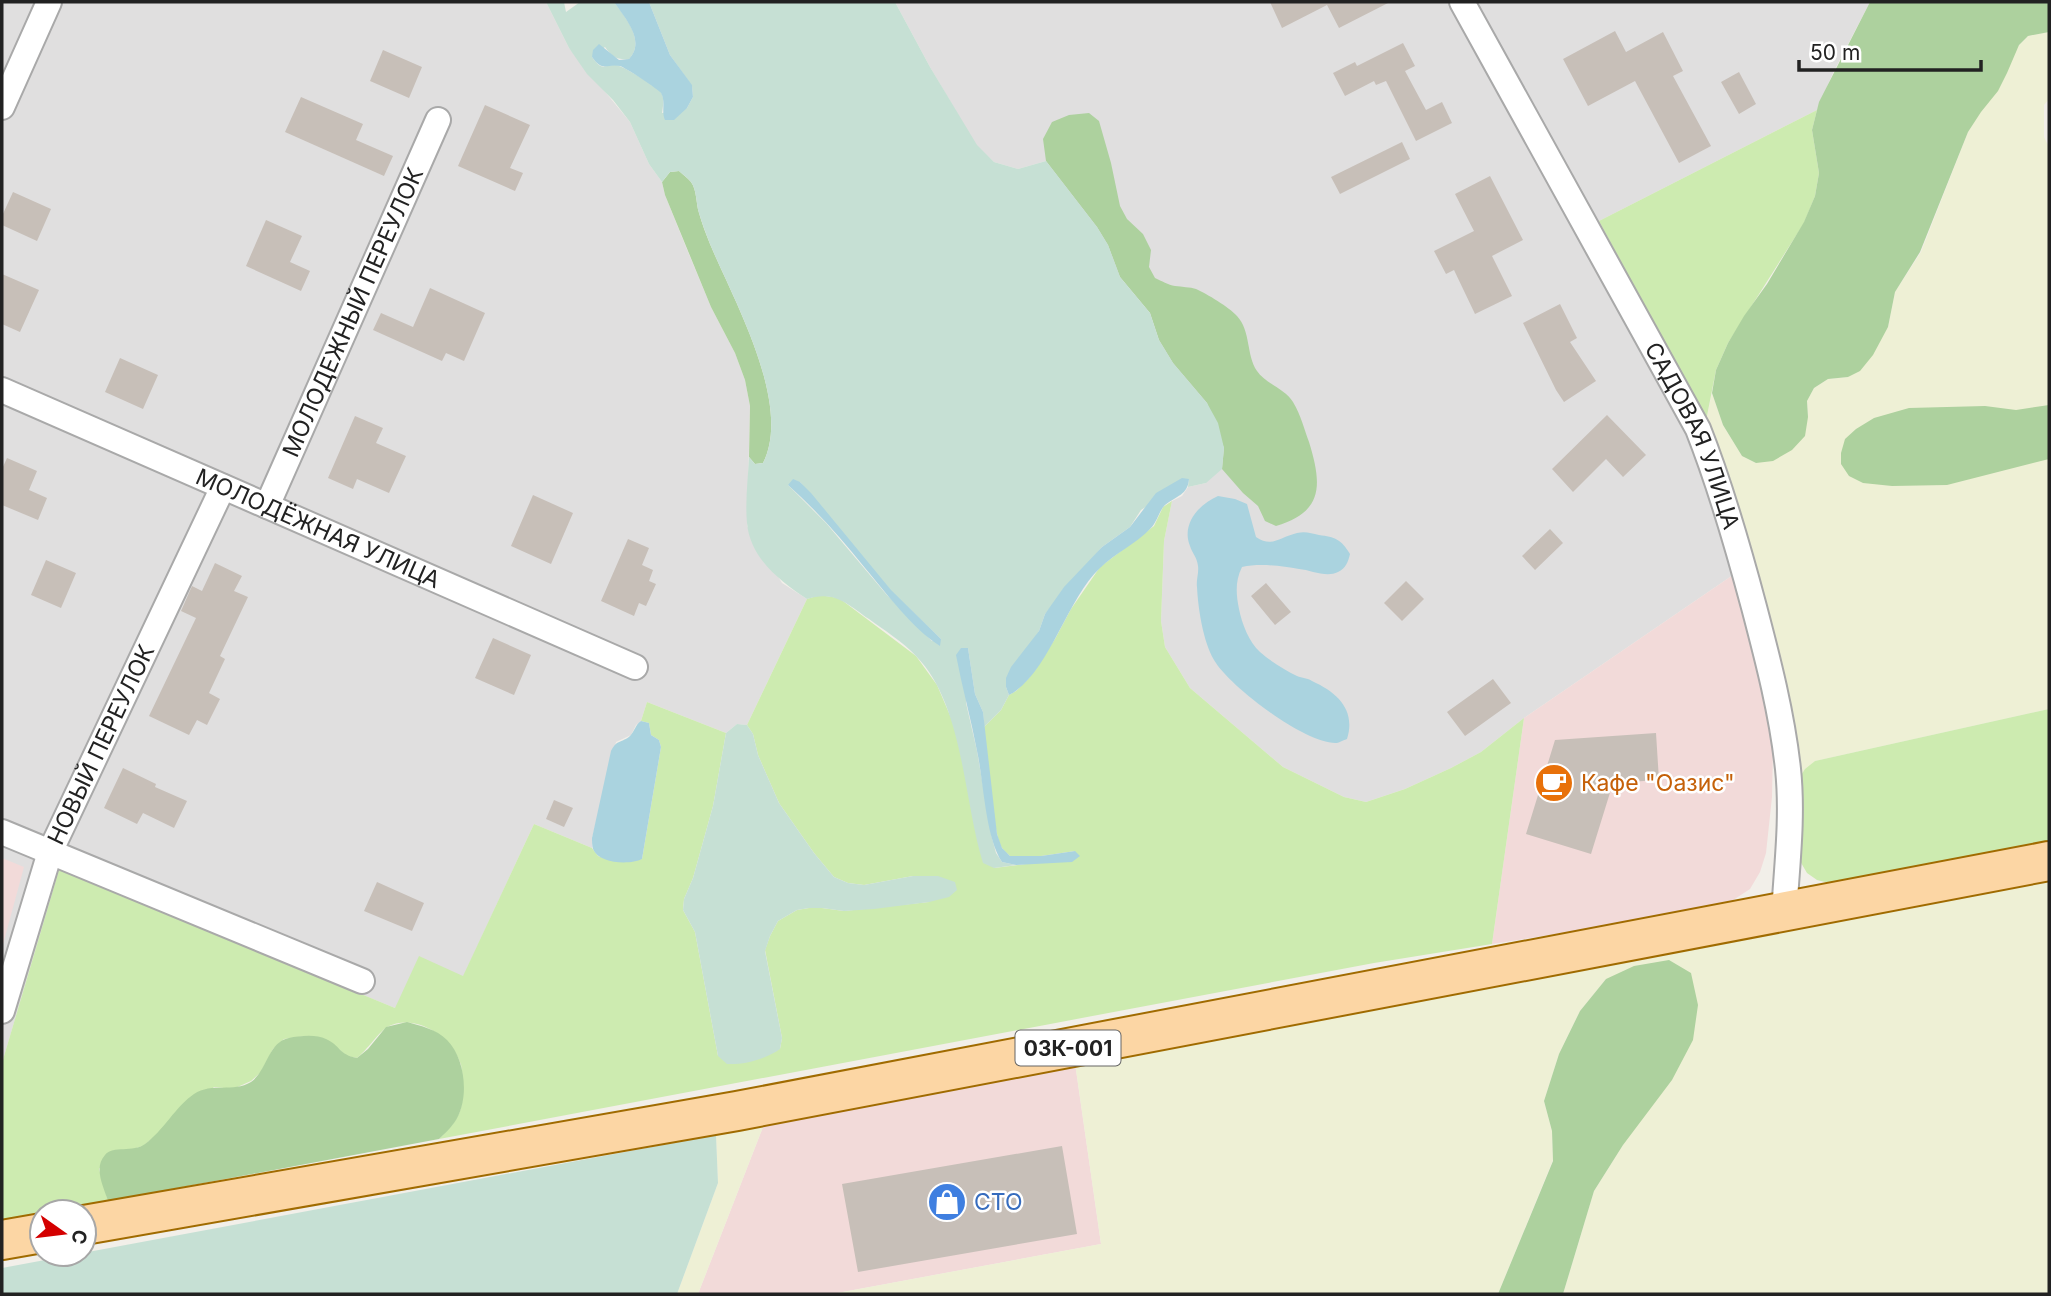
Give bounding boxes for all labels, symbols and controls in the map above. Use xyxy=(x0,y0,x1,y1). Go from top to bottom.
scale bar xyxy=(1799,28,1981,72)
text: 50 m xyxy=(1810,40,1860,65)
street label: МОЛОДЕЖНЫЙ ПЕРЕУЛОК xyxy=(277,163,429,461)
street label: САДОВАЯ УЛИЦА xyxy=(1639,337,1746,533)
street label: МОЛОДЁЖНАЯ УЛИЦА xyxy=(192,463,445,594)
street label: НОВЫЙ ПЕРЕУЛОК xyxy=(42,640,160,849)
cafe icon: Кафе "Оазис" xyxy=(1533,762,1575,804)
place label: Кафе "Оазис" xyxy=(1581,769,1735,797)
road number: 03К-001 xyxy=(1016,1030,1120,1066)
shop icon: СТО xyxy=(926,1181,968,1223)
place label: СТО xyxy=(974,1188,1023,1216)
north arrow xyxy=(28,1198,98,1268)
text: С xyxy=(66,1227,92,1247)

